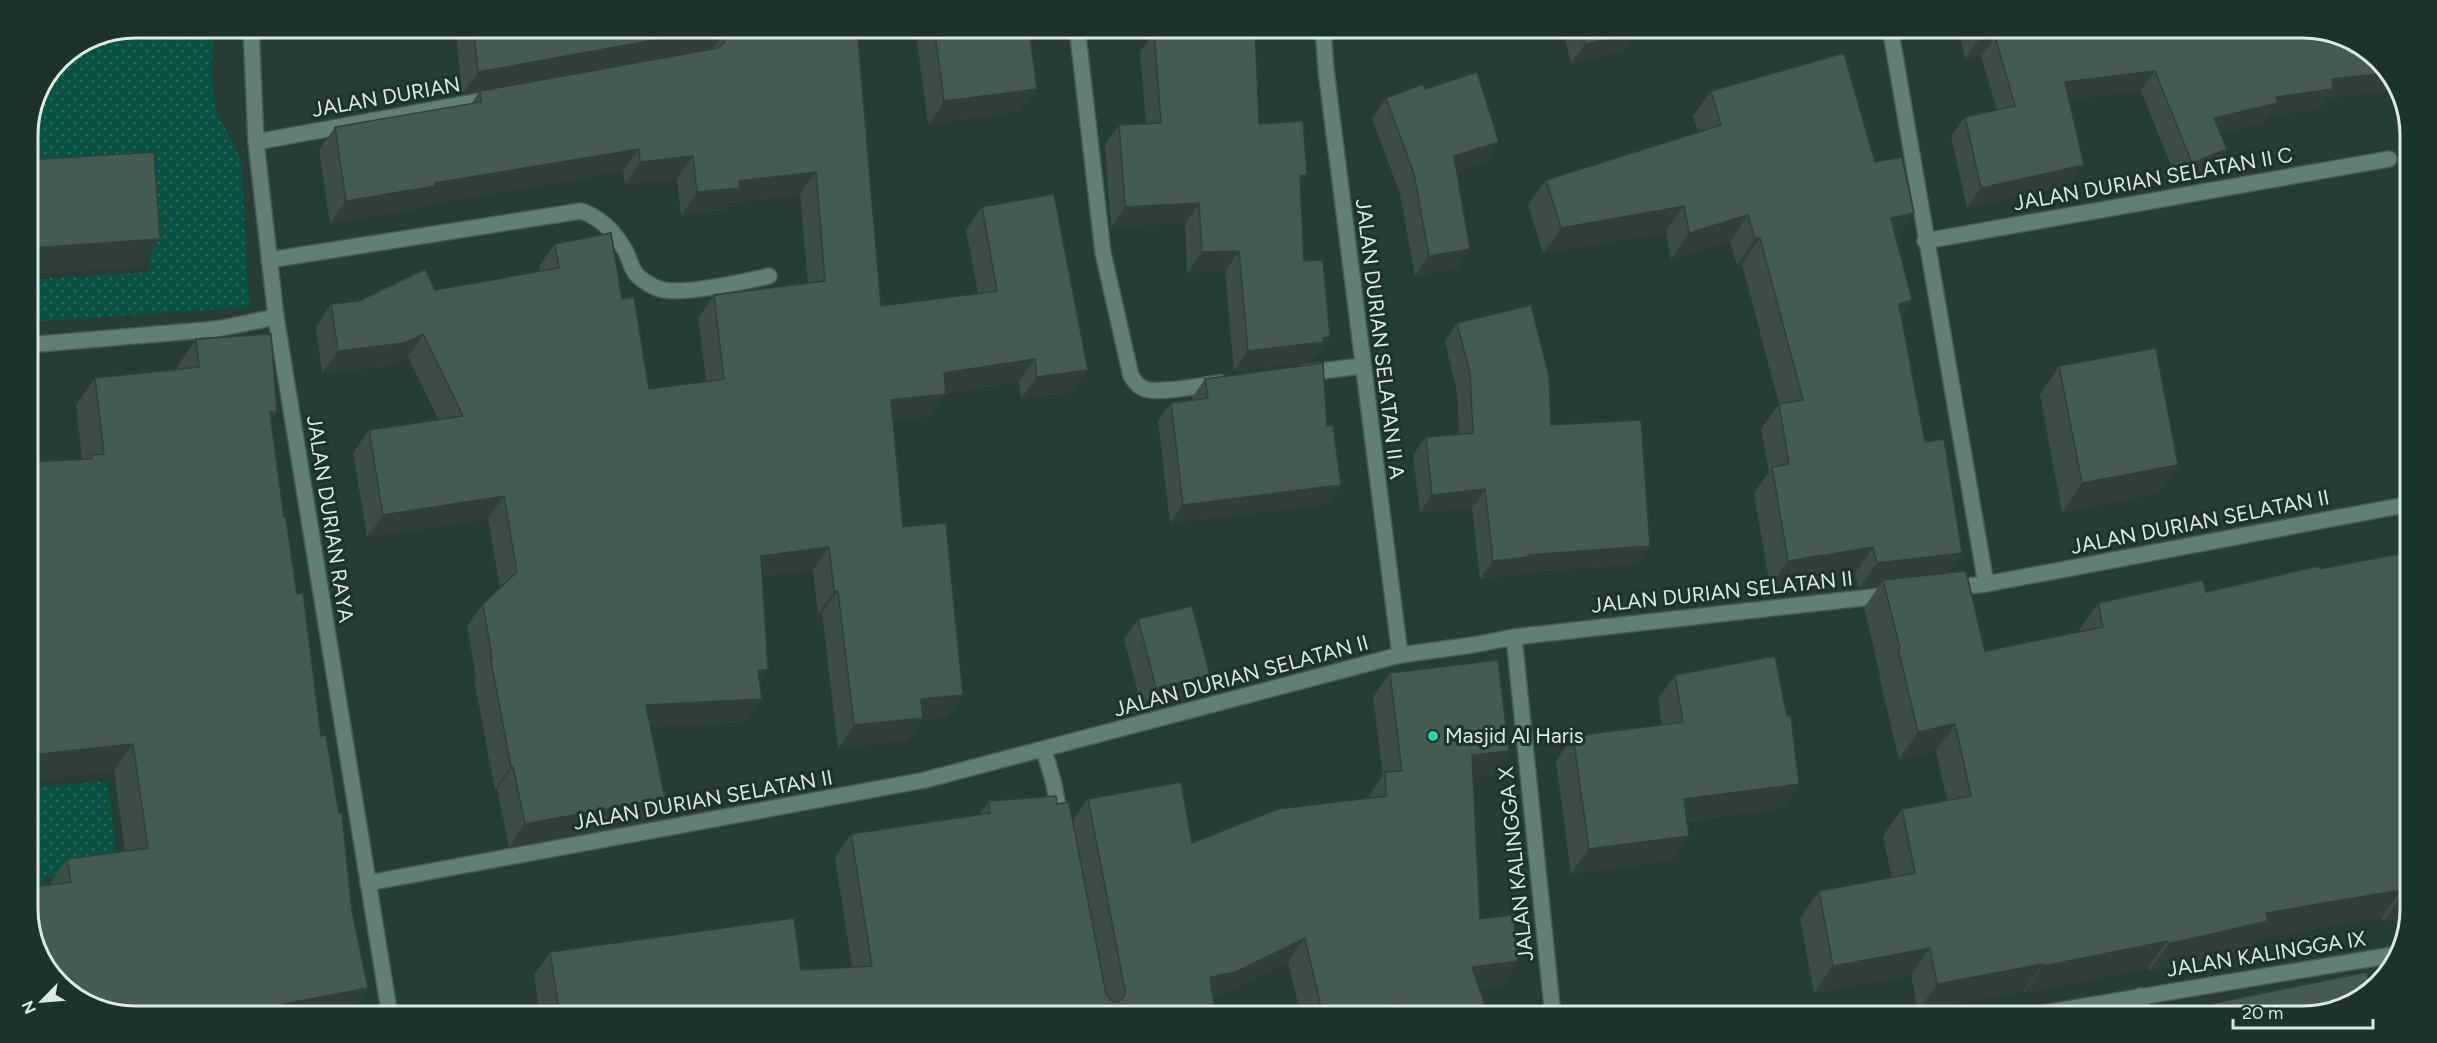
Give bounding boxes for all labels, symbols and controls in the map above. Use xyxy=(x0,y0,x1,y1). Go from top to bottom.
street label: JALAN DURIAN xyxy=(310,71,462,122)
street label: JALAN DURIAN SELATAN II C xyxy=(2011,142,2294,215)
street label: JALAN DURIAN SELATAN II A xyxy=(1351,197,1410,481)
street label: JALAN DURIAN RAYA xyxy=(302,414,359,624)
street label: JALAN DURIAN SELATAN II xyxy=(2069,484,2331,559)
street label: JALAN DURIAN SELATAN II xyxy=(1590,565,1854,618)
street label: JALAN DURIAN SELATAN II xyxy=(1111,629,1371,722)
place label: Masjid Al Haris xyxy=(1445,723,1584,748)
marker: Masjid Al Haris xyxy=(1426,729,1440,743)
street label: JALAN DURIAN SELATAN II xyxy=(571,764,834,835)
street label: JALAN KALINGGA X xyxy=(1493,765,1538,963)
street label: JALAN KALINGGA IX xyxy=(2165,925,2367,982)
north arrow xyxy=(12,971,72,1031)
scale bar xyxy=(2233,992,2372,1030)
text: N xyxy=(18,998,40,1017)
text: 20 m xyxy=(2242,1002,2283,1024)

